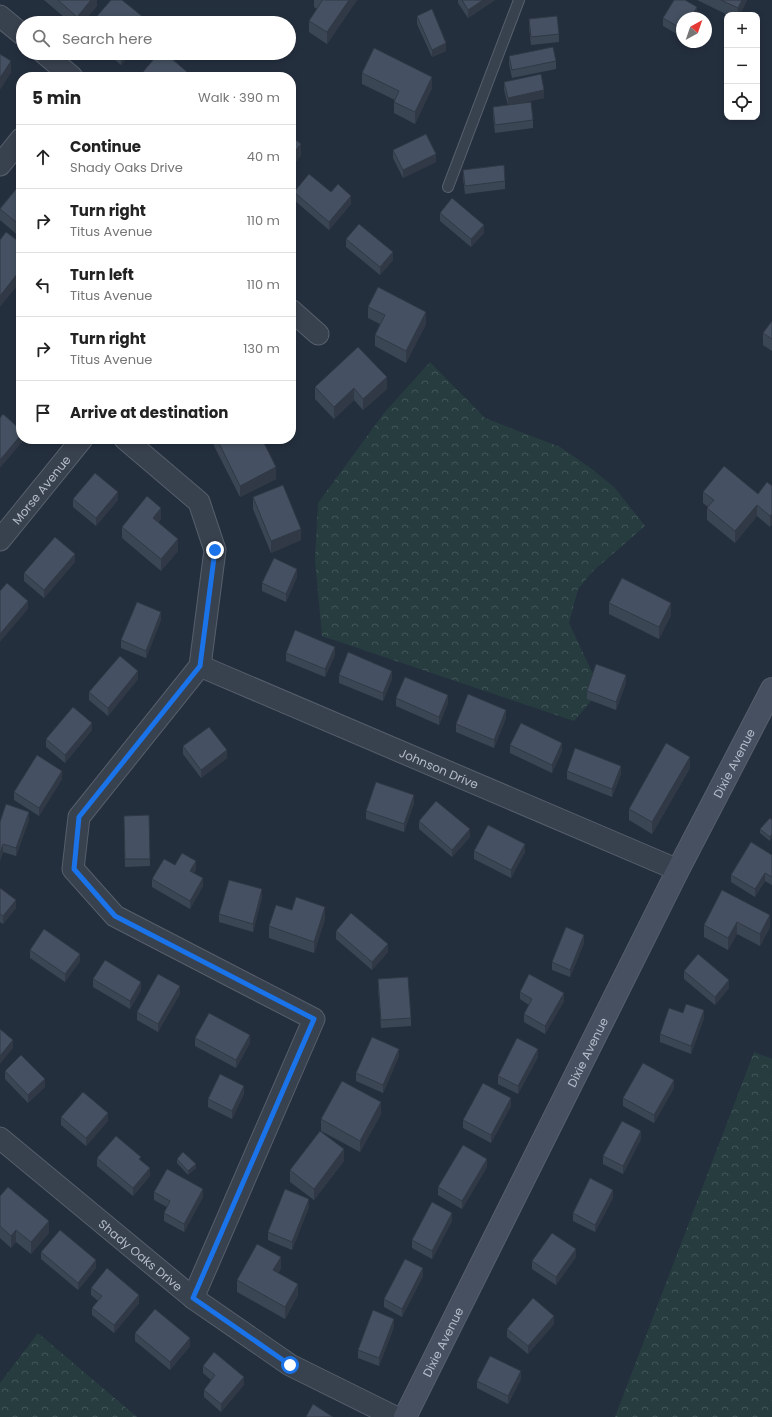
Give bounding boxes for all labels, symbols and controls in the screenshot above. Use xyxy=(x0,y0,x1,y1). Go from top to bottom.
north arrow xyxy=(676,12,712,48)
map controls xyxy=(724,12,760,120)
button: + xyxy=(724,12,760,48)
search box xyxy=(16,16,296,60)
icon: search xyxy=(30,27,52,49)
text: Search here xyxy=(62,28,152,49)
button: − xyxy=(724,48,760,84)
button: locate xyxy=(724,84,760,120)
text: 5 min xyxy=(32,86,81,110)
text: Walk · 390 m xyxy=(198,88,280,107)
text: Continue xyxy=(70,136,141,157)
icon: ahead xyxy=(32,146,54,168)
text: 40 m xyxy=(247,147,280,166)
text: Shady Oaks Drive xyxy=(70,158,183,177)
text: Turn right xyxy=(70,200,146,221)
icon: right xyxy=(32,210,54,232)
text: 110 m xyxy=(247,211,280,230)
text: Titus Avenue xyxy=(70,222,152,241)
text: Turn left xyxy=(70,264,134,285)
icon: left xyxy=(32,274,54,296)
text: 110 m xyxy=(247,275,280,294)
text: Titus Avenue xyxy=(70,286,152,305)
text: Turn right xyxy=(70,328,146,349)
icon: right xyxy=(32,338,54,360)
text: 130 m xyxy=(243,339,280,358)
text: Titus Avenue xyxy=(70,350,152,369)
icon: arrive xyxy=(32,402,54,424)
text: Arrive at destination xyxy=(70,402,228,423)
street label: Morse Avenue xyxy=(8,451,74,528)
route end xyxy=(206,541,224,559)
street label: Dixie Avenue xyxy=(709,725,759,801)
street label: Johnson Drive xyxy=(397,744,481,792)
street label: Dixie Avenue xyxy=(563,1014,612,1090)
street label: Shady Oaks Drive xyxy=(95,1215,186,1295)
street label: Dixie Avenue xyxy=(418,1304,467,1380)
route start xyxy=(281,1356,299,1374)

